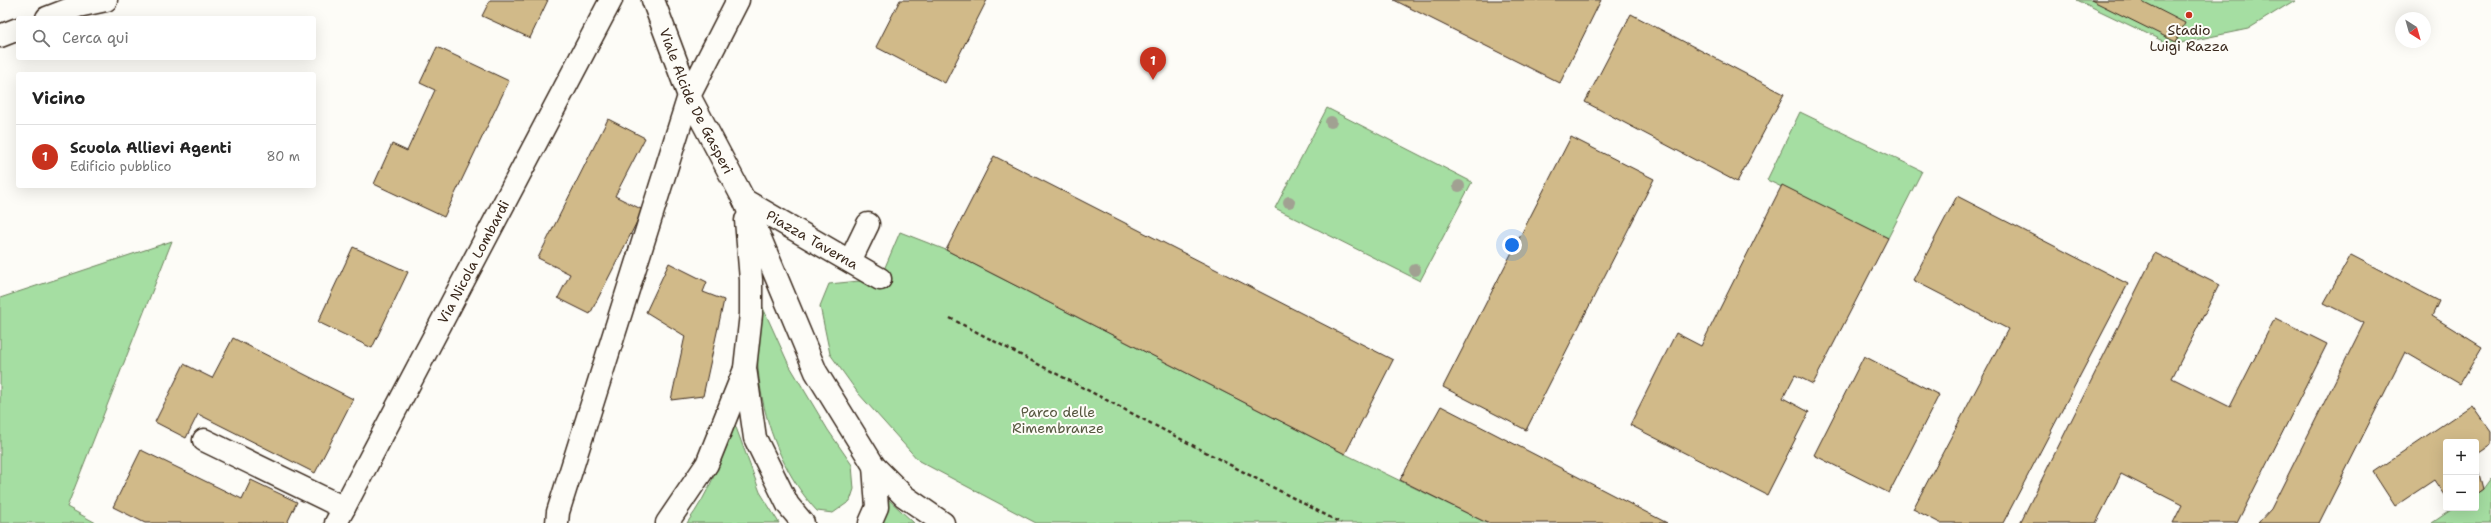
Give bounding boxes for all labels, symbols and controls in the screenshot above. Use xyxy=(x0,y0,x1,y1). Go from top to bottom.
marker: Stadio Luigi Razza xyxy=(2184,10,2194,20)
north arrow xyxy=(2395,12,2431,48)
search box xyxy=(16,16,316,60)
place label: Stadio Luigi Razza xyxy=(2150,21,2229,55)
street label: Viale Alcide De Gasperi xyxy=(655,26,737,177)
icon: search xyxy=(30,27,52,49)
text: Cerca qui xyxy=(62,28,129,48)
pin: 1 xyxy=(1140,47,1166,80)
text: Vicino xyxy=(32,87,85,109)
text: Scuola Allievi Agenti xyxy=(70,138,231,158)
text: 1 xyxy=(42,148,48,165)
text: 80 m xyxy=(266,148,300,165)
text: Edificio pubblico xyxy=(70,158,171,175)
street label: Via Nicola Lombardi xyxy=(433,197,513,327)
street label: Piazza Taverna xyxy=(763,206,862,274)
your location xyxy=(1502,235,1522,255)
park label: Parco delle Rimembranze xyxy=(1012,403,1104,437)
map controls xyxy=(2443,439,2479,511)
button: + xyxy=(2443,439,2479,475)
button: − xyxy=(2443,475,2479,511)

